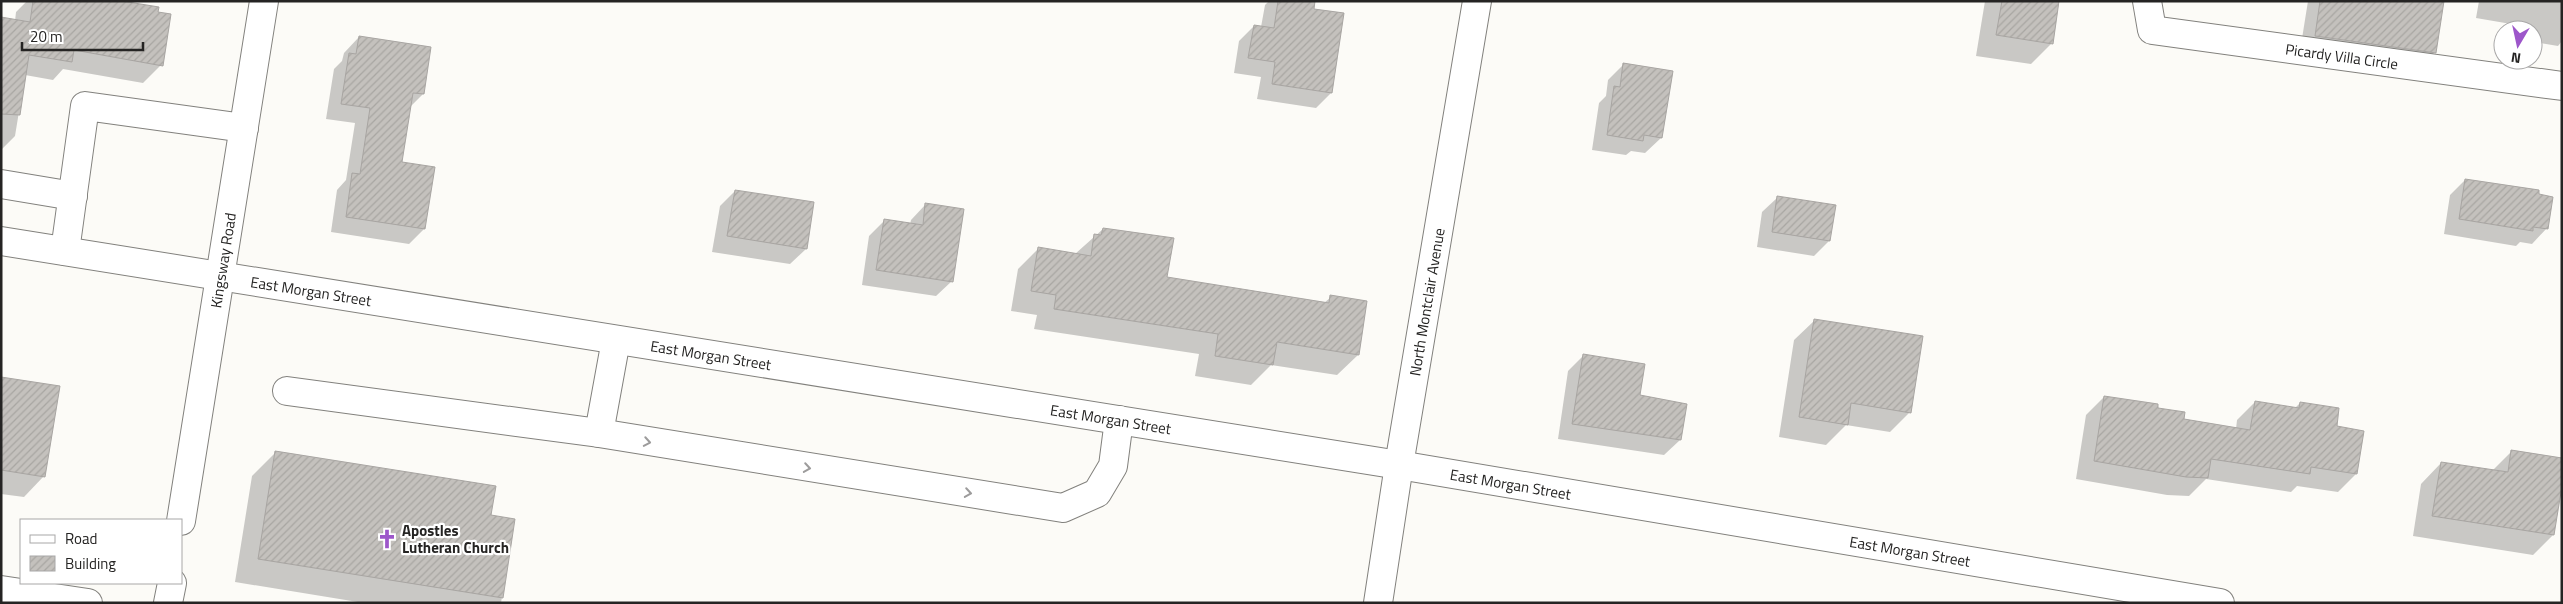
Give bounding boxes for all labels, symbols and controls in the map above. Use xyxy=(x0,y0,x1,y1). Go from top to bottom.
scale bar xyxy=(22,20,144,52)
north arrow xyxy=(2493,20,2543,70)
text: 20 m xyxy=(30,25,63,48)
street label: Picardy Villa Circle xyxy=(2284,37,2400,75)
text: N xyxy=(2509,47,2522,69)
street label: Kingsway Road xyxy=(204,211,242,310)
street label: North Montclair Avenue xyxy=(1403,226,1450,378)
street label: East Morgan Street xyxy=(249,270,374,312)
street label: East Morgan Street xyxy=(649,334,774,376)
street label: East Morgan Street xyxy=(1049,398,1174,440)
one-way arrow xyxy=(642,436,651,446)
one-way arrow xyxy=(803,462,811,472)
street label: East Morgan Street xyxy=(1448,462,1573,505)
one-way arrow xyxy=(963,488,972,498)
legend xyxy=(20,519,182,584)
place label: Apostles Lutheran Church xyxy=(402,519,509,559)
text: Road xyxy=(65,527,97,550)
church icon: Apostles Lutheran Church xyxy=(376,528,398,550)
street label: East Morgan Street xyxy=(1848,529,1973,572)
text: Building xyxy=(65,552,116,575)

